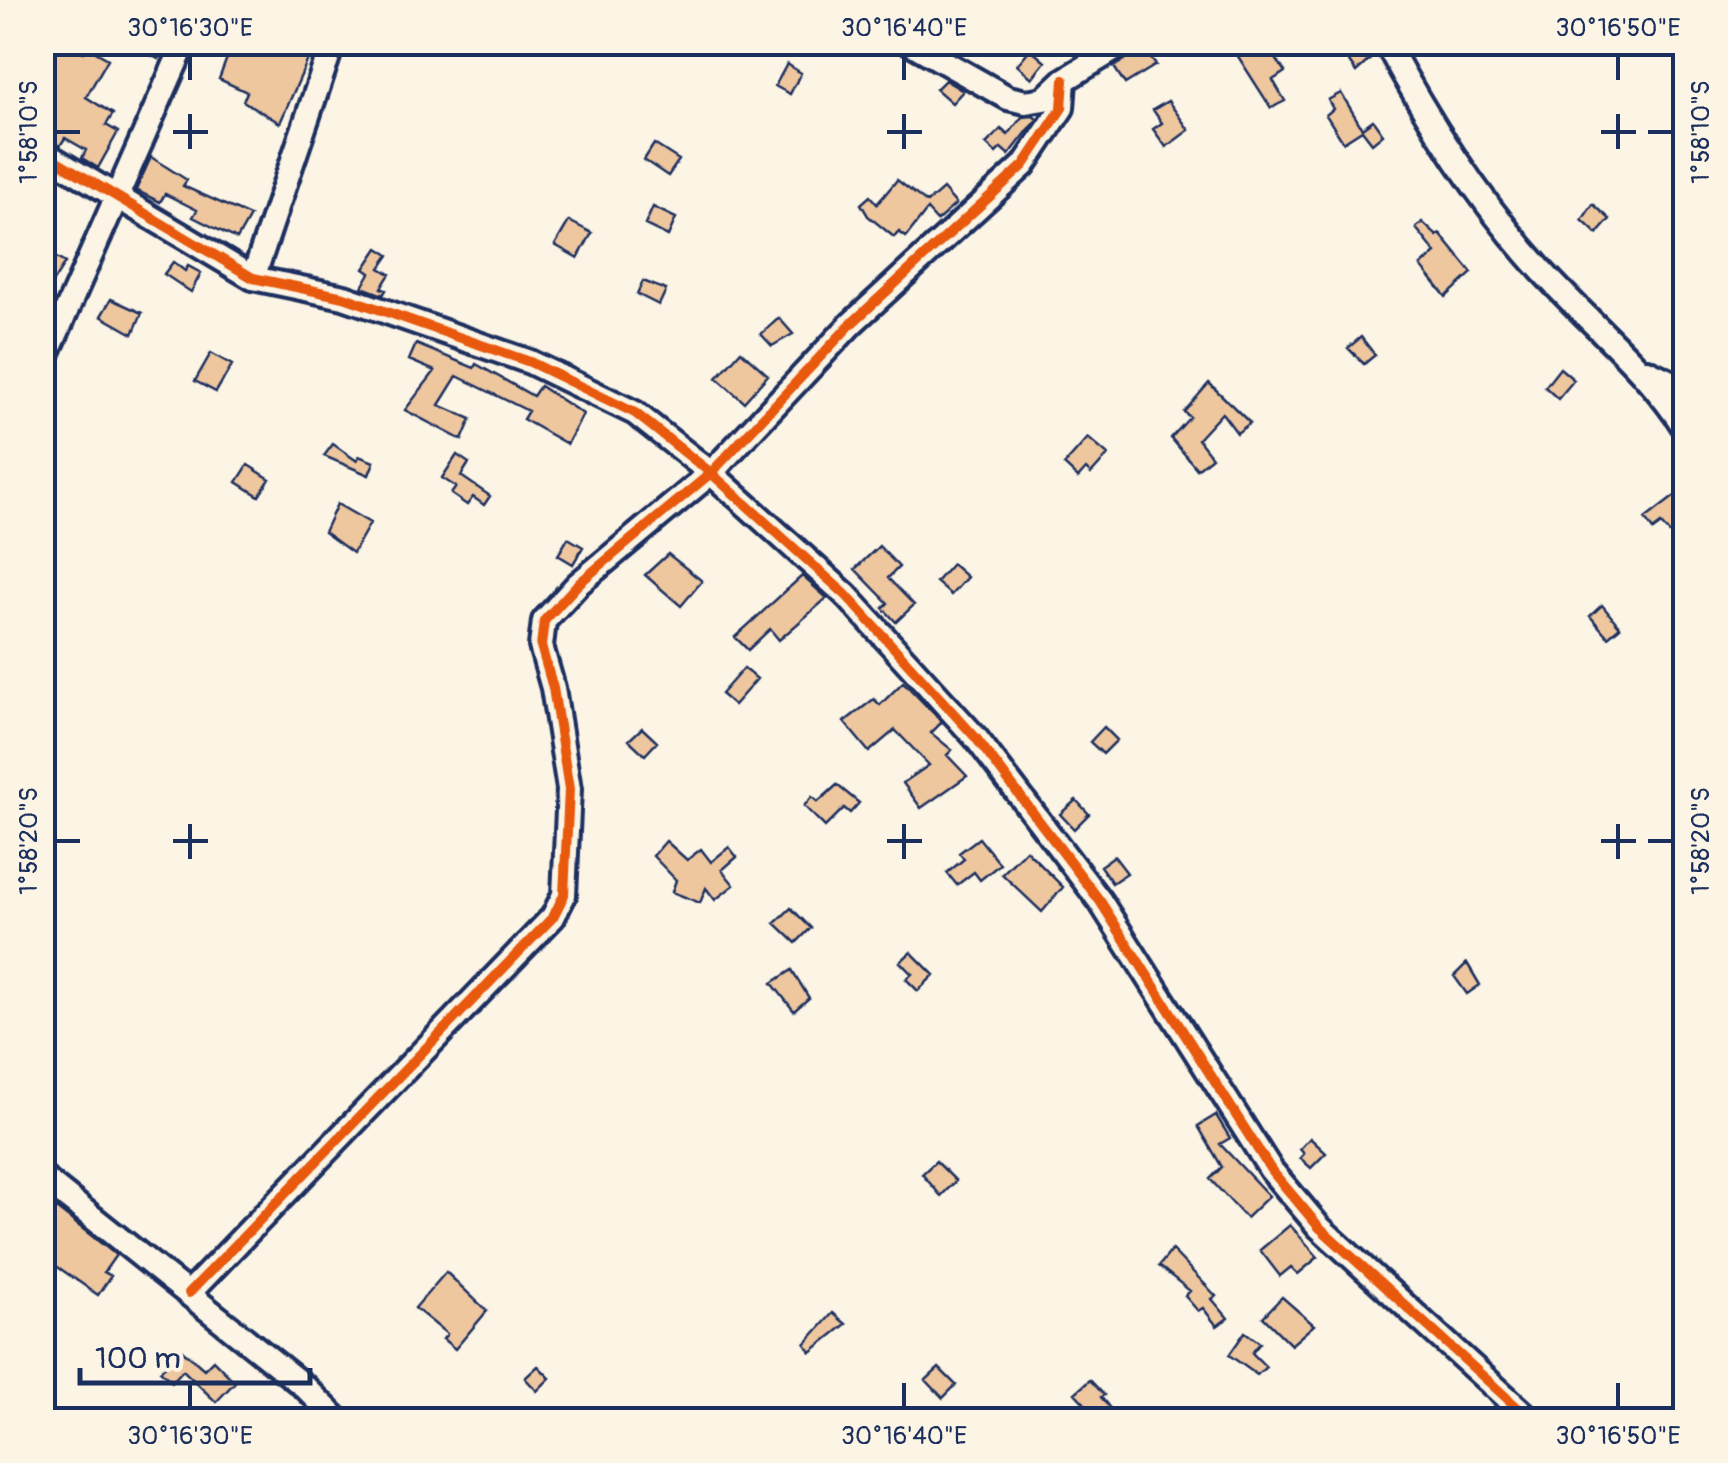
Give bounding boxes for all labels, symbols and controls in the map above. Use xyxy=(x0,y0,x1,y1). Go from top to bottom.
text: 30°16'30"E xyxy=(127,13,253,44)
text: 30°16'40"E xyxy=(841,13,967,44)
text: 30°16'50"E xyxy=(1555,13,1681,44)
text: 1°58'10"S xyxy=(14,80,45,184)
text: 1°58'10"S xyxy=(1686,80,1717,184)
text: 1°58'20"S xyxy=(14,787,45,895)
text: 1°58'20"S xyxy=(1686,787,1717,895)
scale bar xyxy=(80,1323,310,1385)
text: 100 m xyxy=(95,1340,181,1377)
text: 30°16'30"E xyxy=(127,1421,253,1452)
text: 30°16'40"E xyxy=(841,1421,967,1452)
text: 30°16'50"E xyxy=(1555,1421,1681,1452)

